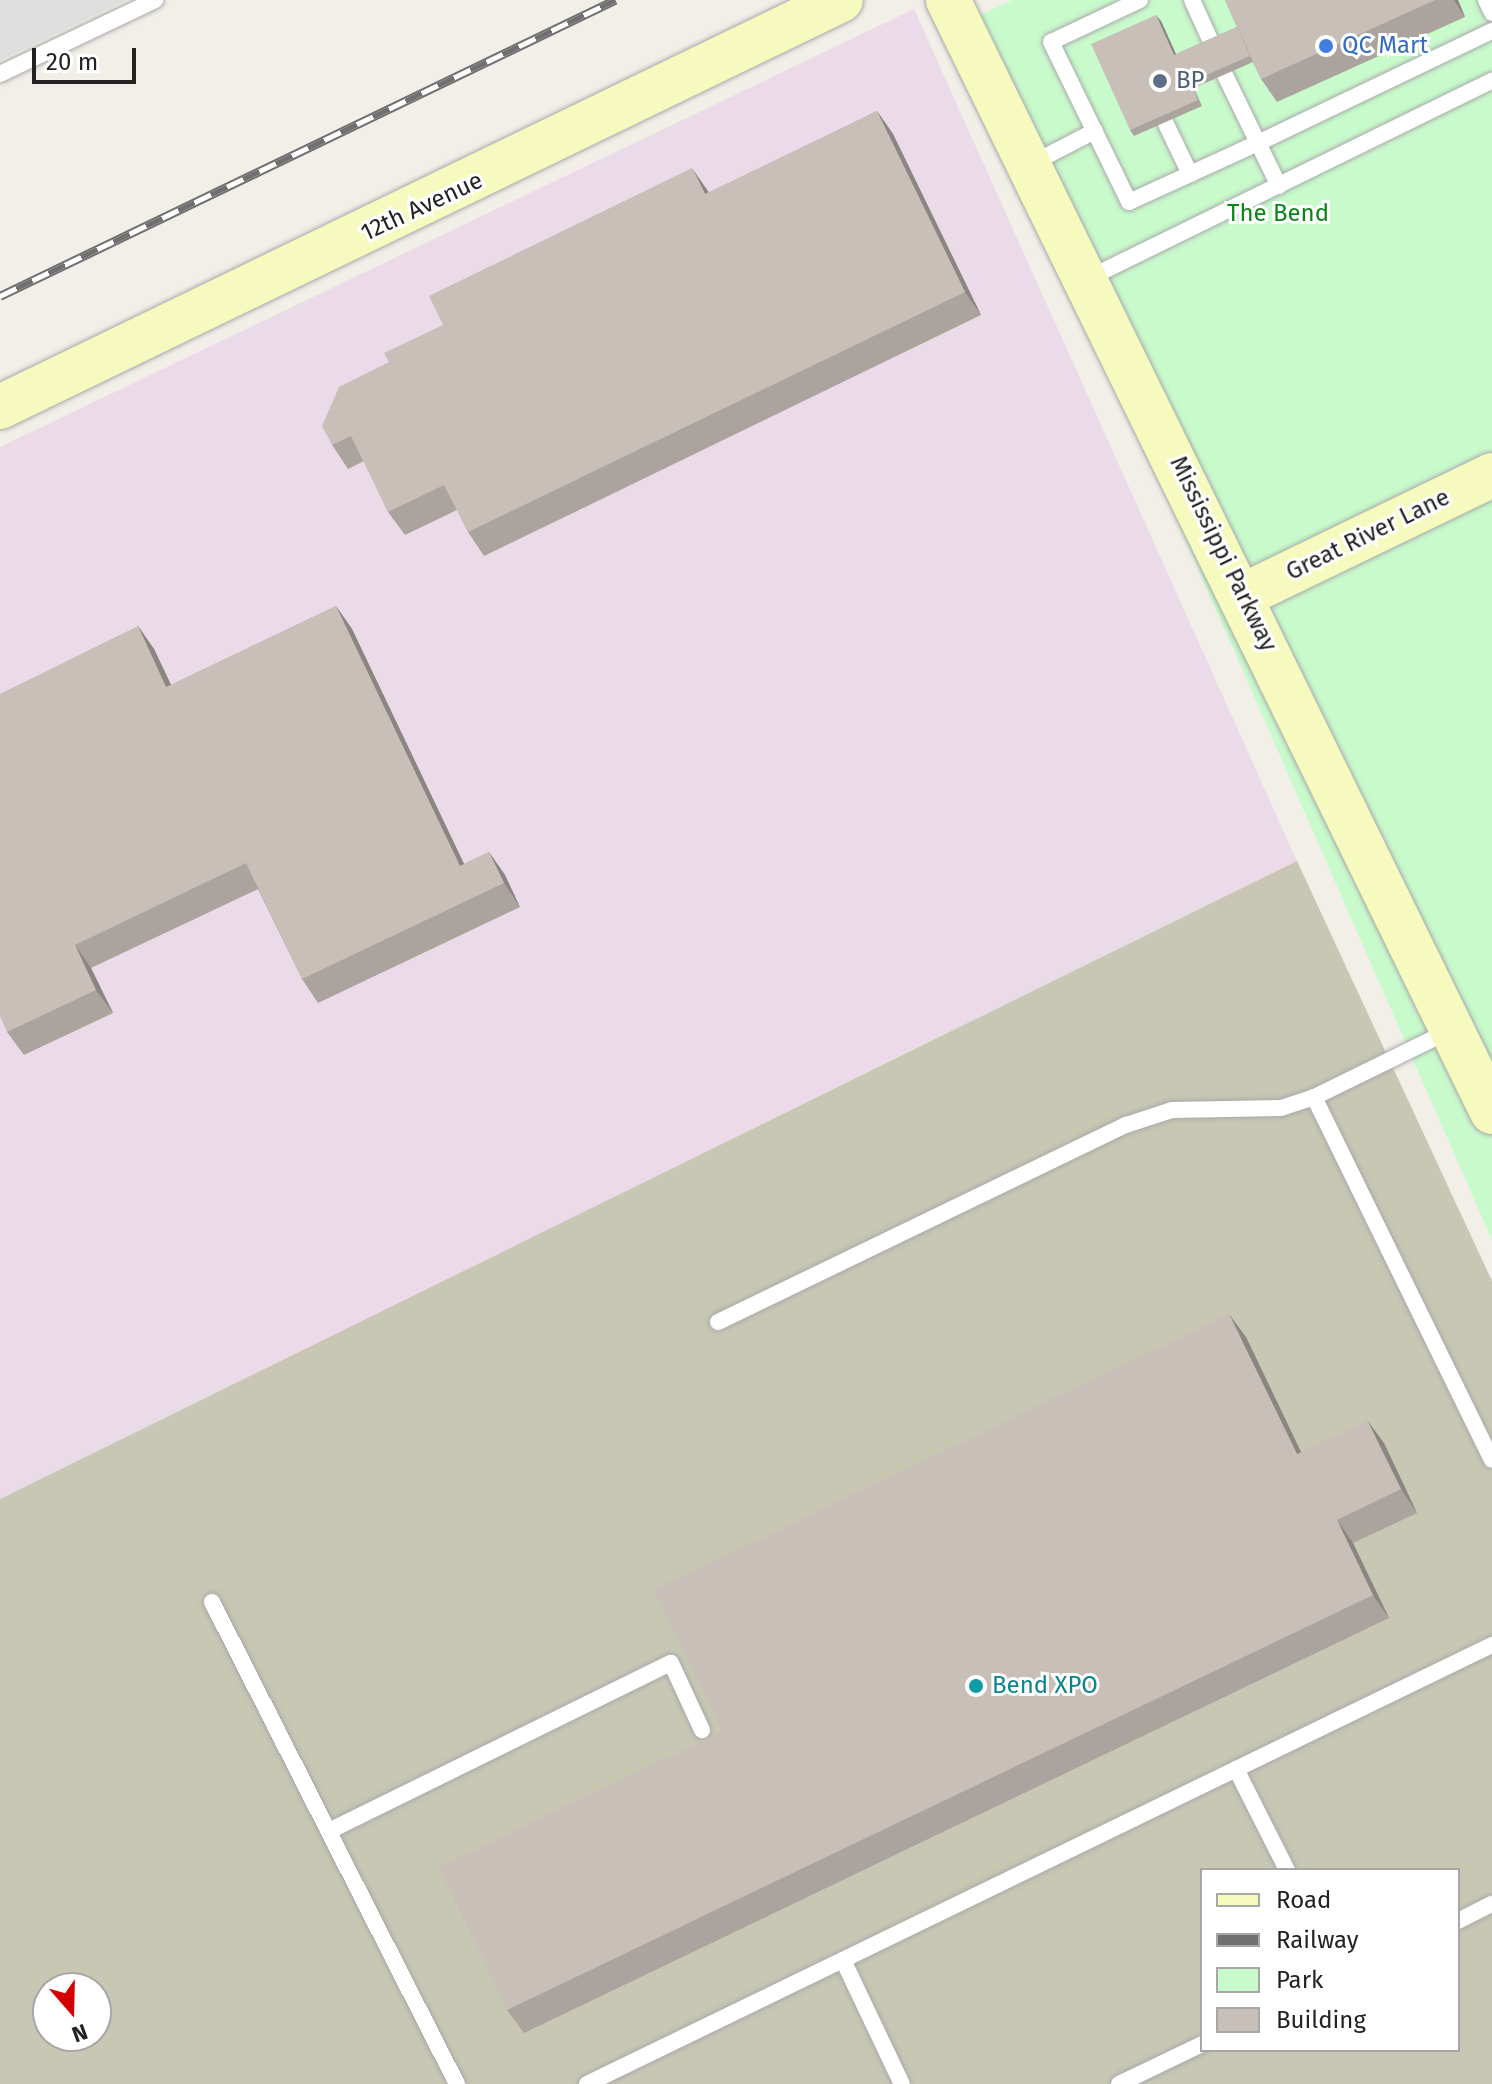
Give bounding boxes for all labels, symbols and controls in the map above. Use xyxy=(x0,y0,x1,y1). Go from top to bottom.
scale bar xyxy=(36,32,140,82)
place label: QC Mart xyxy=(1342,32,1428,60)
marker: QC Mart xyxy=(1317,37,1335,55)
text: 20 m xyxy=(46,48,98,76)
place label: BP xyxy=(1176,67,1205,95)
marker: BP xyxy=(1151,72,1169,90)
street label: 12th Avenue xyxy=(357,166,487,248)
park label: The Bend xyxy=(1227,200,1329,228)
street label: Mississippi Parkway xyxy=(1163,452,1283,656)
street label: Great River Lane xyxy=(1282,483,1454,587)
place label: Bend XPO xyxy=(992,1672,1098,1700)
marker: Bend XPO xyxy=(967,1677,985,1695)
legend xyxy=(1200,1868,1460,2052)
text: Road xyxy=(1276,1886,1331,1914)
text: Railway xyxy=(1276,1926,1359,1954)
text: Park xyxy=(1276,1966,1323,1994)
north arrow xyxy=(32,1972,112,2052)
text: Building xyxy=(1276,2006,1366,2034)
text: N xyxy=(68,2018,91,2048)

